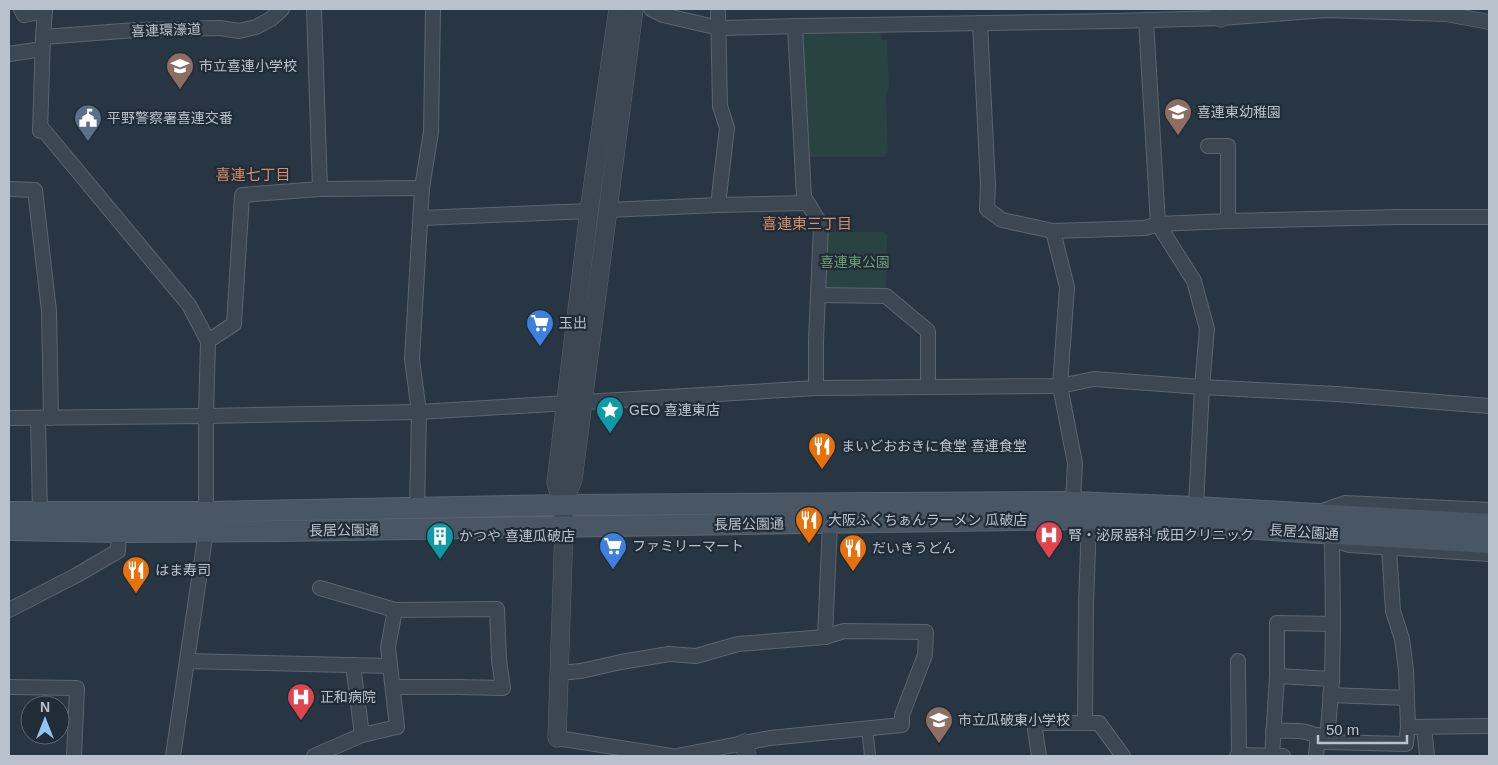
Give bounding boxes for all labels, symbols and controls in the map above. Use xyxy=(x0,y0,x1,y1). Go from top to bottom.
street label: 喜連環濠道 xyxy=(131,21,201,39)
school or university icon: 市立喜連小学校 xyxy=(165,51,195,90)
place label: 市立喜連小学校 xyxy=(199,58,297,74)
school or university icon: 喜連東幼稚園 xyxy=(1163,97,1193,136)
public building icon: 平野警察署喜連交番 xyxy=(73,103,103,142)
place label: 喜連東幼稚園 xyxy=(1197,104,1281,120)
place label: 平野警察署喜連交番 xyxy=(107,110,233,126)
district label: 喜連七丁目 xyxy=(215,166,291,183)
district label: 喜連東三丁目 xyxy=(762,215,852,232)
park label: 喜連東公園 xyxy=(820,254,890,270)
supermarket icon: 玉出 xyxy=(525,308,555,347)
place label: 玉出 xyxy=(559,315,587,331)
place icon: GEO 喜連東店 xyxy=(595,395,625,434)
place label: GEO 喜連東店 xyxy=(629,402,720,418)
restaurant icon: まいどおおきに食堂 喜連食堂 xyxy=(807,431,837,470)
place label: まいどおおきに食堂 喜連食堂 xyxy=(841,438,1027,454)
restaurant icon: 大阪ふくちぁんラーメン 瓜破店 xyxy=(794,505,824,544)
place label: 大阪ふくちぁんラーメン 瓜破店 xyxy=(828,512,1027,528)
street label: 長居公園通 xyxy=(714,515,784,533)
hospital icon: 腎・泌尿器科 成田クリニック xyxy=(1034,520,1064,559)
street label: 長居公園通 xyxy=(309,521,379,539)
building icon: かつや 喜連瓜破店 xyxy=(425,521,455,560)
street label: 長居公園通 xyxy=(1269,522,1339,542)
place label: 腎・泌尿器科 成田クリニック xyxy=(1068,527,1254,543)
place label: かつや 喜連瓜破店 xyxy=(459,528,575,544)
supermarket icon: ファミリーマート xyxy=(598,531,628,570)
restaurant icon: だいきうどん xyxy=(838,533,868,572)
place label: ファミリーマート xyxy=(632,538,744,554)
place label: だいきうどん xyxy=(872,540,956,556)
restaurant icon: はま寿司 xyxy=(121,555,151,594)
place label: はま寿司 xyxy=(155,562,211,578)
hospital icon: 正和病院 xyxy=(286,682,316,721)
place label: 正和病院 xyxy=(320,689,376,705)
north arrow xyxy=(20,695,70,745)
text: N xyxy=(40,699,50,715)
school or university icon: 市立瓜破東小学校 xyxy=(924,705,954,744)
place label: 市立瓜破東小学校 xyxy=(958,712,1070,728)
scale bar xyxy=(1318,712,1407,744)
text: 50 m xyxy=(1326,721,1359,738)

